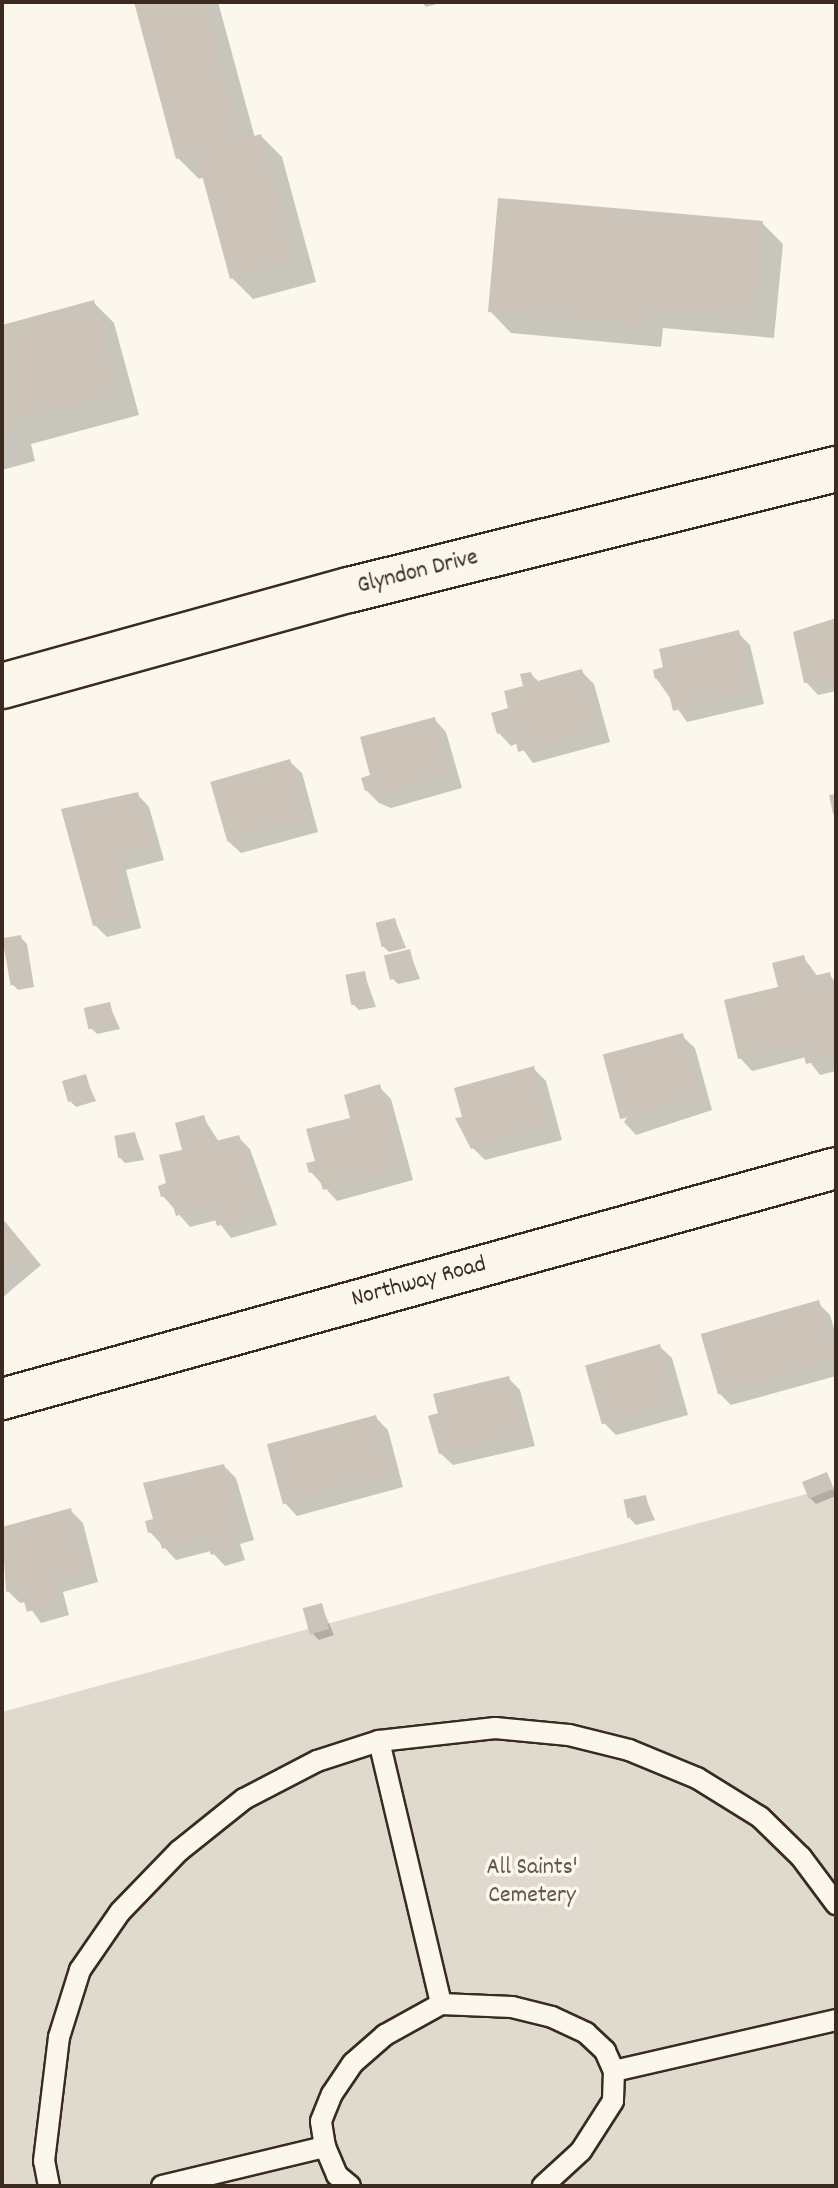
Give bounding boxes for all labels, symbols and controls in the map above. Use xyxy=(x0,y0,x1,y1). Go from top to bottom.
street label: Glyndon Drive xyxy=(355,544,481,602)
street label: Northway Road xyxy=(349,1251,489,1315)
park label: All Saints' Cemetery xyxy=(486,1855,578,1911)

